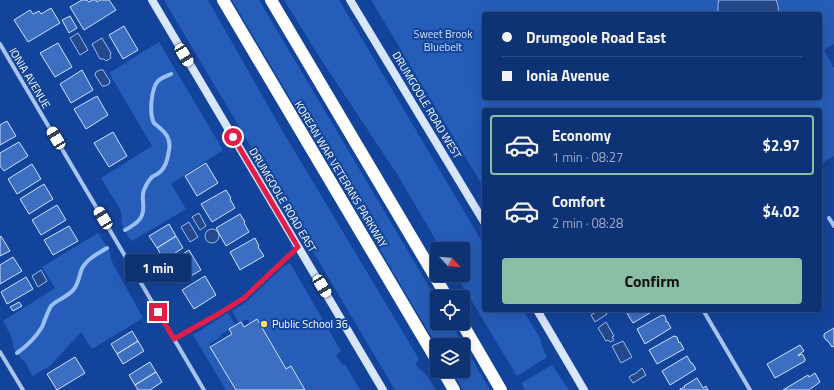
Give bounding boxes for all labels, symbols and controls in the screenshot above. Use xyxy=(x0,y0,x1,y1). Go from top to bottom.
park label: Sweet Brook Bluebelt xyxy=(414,26,473,55)
text: Drumgoole Road East xyxy=(526,26,666,49)
car xyxy=(173,42,195,68)
street label: IONIA AVENUE xyxy=(6,45,54,111)
street label: DRUMGOOLE ROAD WEST xyxy=(389,48,466,162)
text: Ionia Avenue xyxy=(526,64,609,87)
street label: KOREAN WAR VETERANS PARKWAY xyxy=(291,98,391,250)
text: Economy xyxy=(552,124,611,147)
car xyxy=(45,125,67,151)
icon: car xyxy=(504,127,540,163)
route start xyxy=(224,128,242,146)
text: $2.97 xyxy=(763,134,800,157)
street label: DRUMGOOLE ROAD EAST xyxy=(245,145,321,256)
text: 1 min · 08:27 xyxy=(552,147,623,167)
text: Comfort xyxy=(552,190,605,213)
icon: car xyxy=(504,193,540,229)
text: $4.02 xyxy=(763,200,800,223)
car xyxy=(92,205,114,231)
text: 2 min · 08:28 xyxy=(552,213,623,233)
north arrow xyxy=(430,242,470,282)
map controls xyxy=(430,242,470,378)
callout: 1 min xyxy=(125,254,191,282)
text: 1 min xyxy=(142,258,174,278)
button: Confirm xyxy=(502,258,802,304)
car xyxy=(311,273,333,299)
button: locate xyxy=(430,290,470,330)
route end xyxy=(149,303,167,321)
place label: Public School 36 xyxy=(272,316,348,332)
marker: Public School 36 xyxy=(259,319,269,329)
button: layers xyxy=(430,338,470,378)

